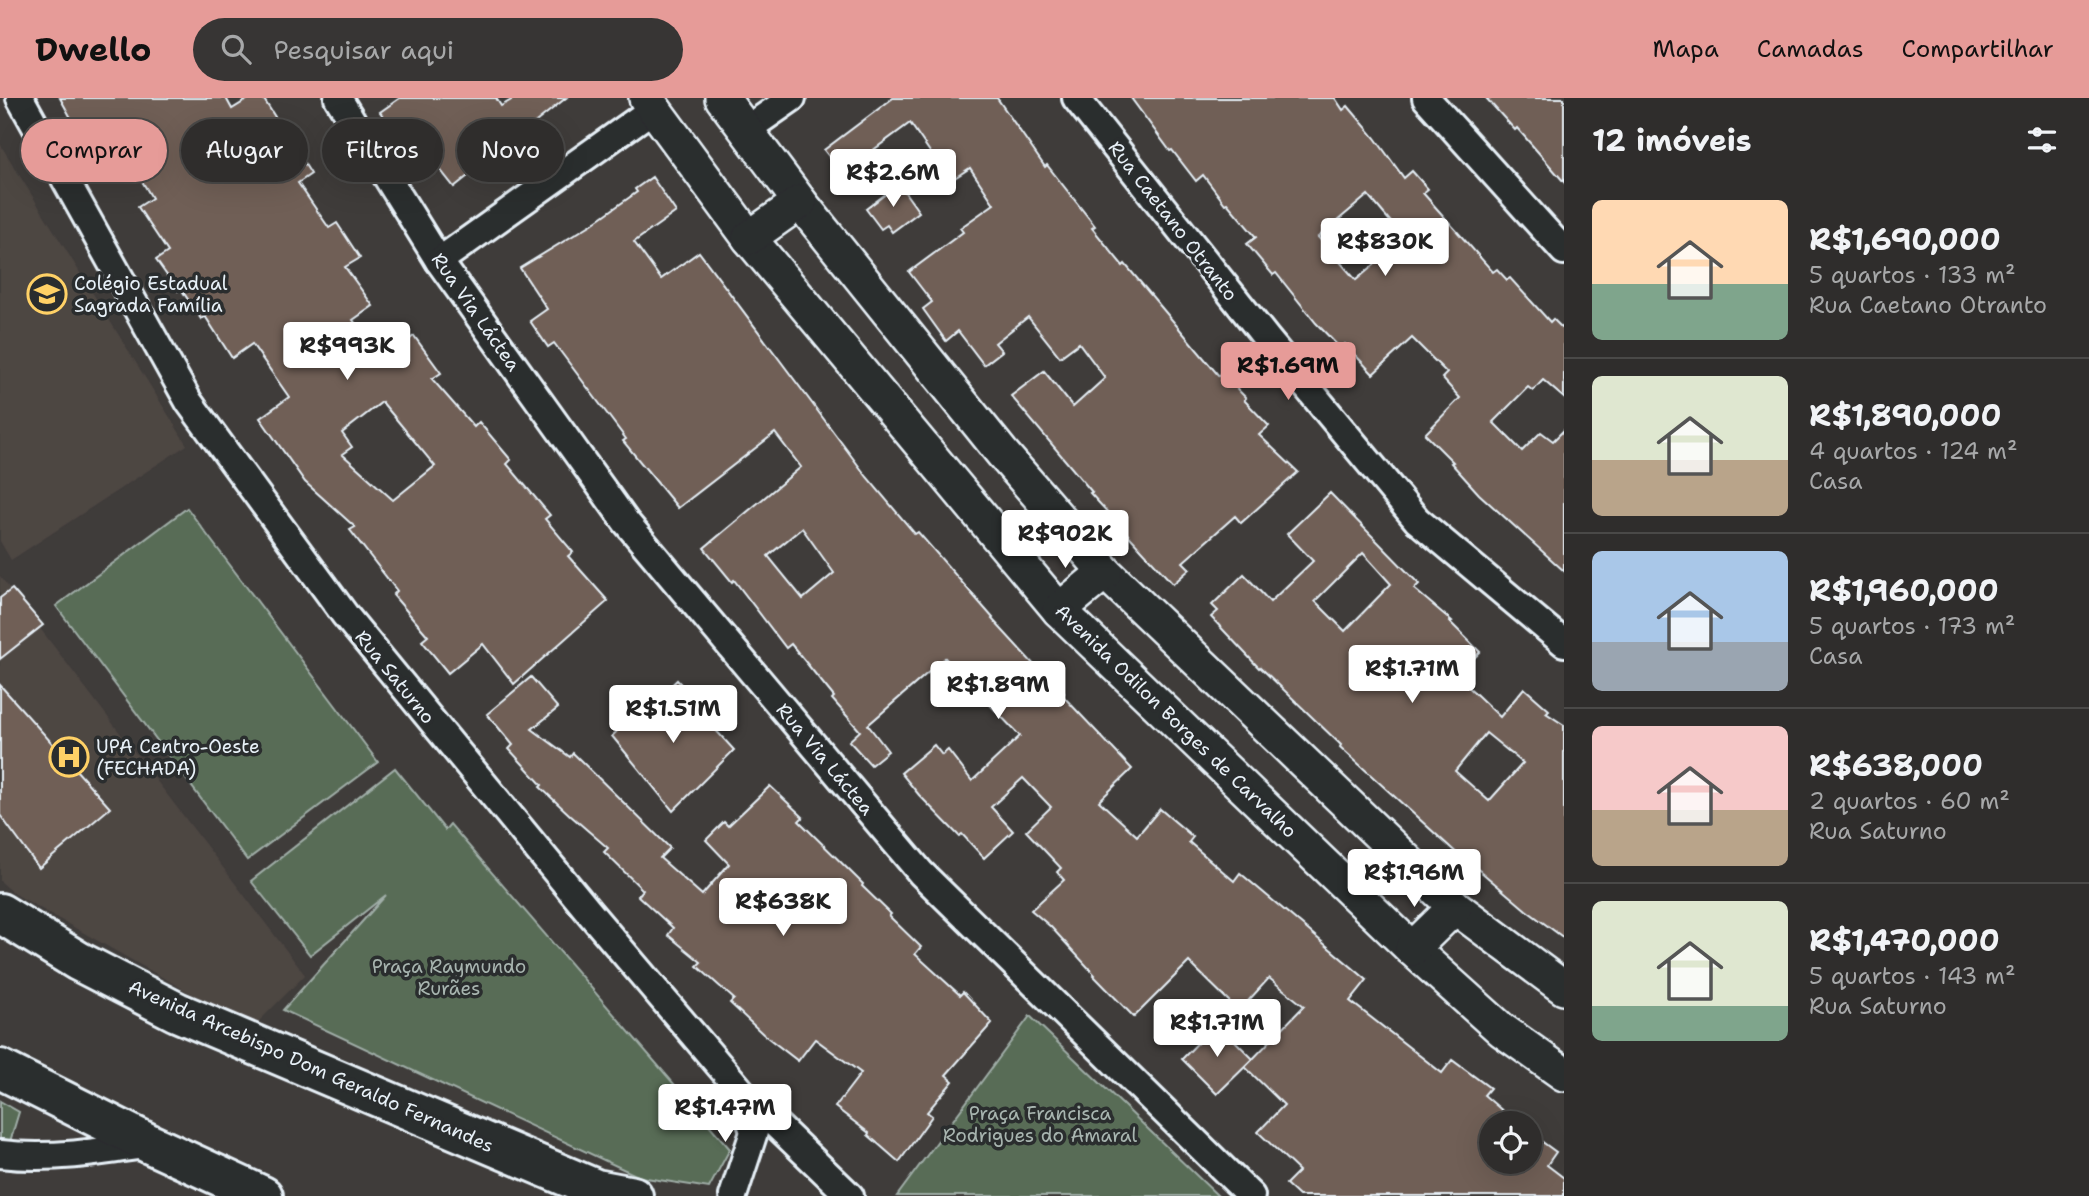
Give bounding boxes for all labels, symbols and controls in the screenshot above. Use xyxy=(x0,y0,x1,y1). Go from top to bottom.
search box xyxy=(193,18,683,81)
text: Dwello xyxy=(35,27,151,72)
icon: search xyxy=(217,30,255,68)
text: Pesquisar aqui xyxy=(273,32,454,67)
text: Mapa xyxy=(1652,33,1719,65)
text: Camadas xyxy=(1757,33,1864,65)
text: Compartilhar xyxy=(1902,33,2054,65)
chip: Comprar xyxy=(21,119,167,182)
chip: Alugar xyxy=(181,119,308,182)
chip: Filtros xyxy=(322,119,443,182)
chip: Novo xyxy=(457,119,564,182)
text: 12 imóveis xyxy=(1592,120,1752,161)
icon: filters xyxy=(2023,121,2061,159)
street label: Rua Caetano Otranto xyxy=(1103,136,1243,306)
pin: R$2.6M xyxy=(836,150,950,209)
text: R$2.6M xyxy=(846,157,940,187)
pin: R$830K xyxy=(1328,218,1442,278)
text: R$1,690,000 xyxy=(1809,219,2001,260)
text: R$830K xyxy=(1337,226,1433,256)
icon: home xyxy=(1648,228,1732,312)
street label: Rua Via Láctea xyxy=(426,248,526,376)
text: 5 quartos · 133 m² xyxy=(1809,260,2016,290)
place label: Colégio Estadual Sagrada Família xyxy=(74,271,228,318)
school or university icon: Colégio Estadual Sagrada Família xyxy=(26,273,68,315)
text: Rua Caetano Otranto xyxy=(1809,290,2047,320)
pin: R$993K xyxy=(290,322,404,382)
text: R$993K xyxy=(299,330,395,360)
pin: R$1.69M xyxy=(1223,342,1353,402)
text: R$1.69M xyxy=(1237,350,1339,380)
text: R$1,890,000 xyxy=(1809,395,2001,436)
icon: home xyxy=(1648,404,1732,488)
text: 4 quartos · 124 m² xyxy=(1809,436,2017,466)
text: Casa xyxy=(1809,466,1862,496)
pin: R$902K xyxy=(1008,510,1122,570)
text: R$902K xyxy=(1018,518,1112,548)
text: R$1,960,000 xyxy=(1809,570,1999,611)
icon: home xyxy=(1648,579,1732,663)
street label: Avenida Odilon Borges de Carvalho xyxy=(1050,599,1302,843)
text: 5 quartos · 173 m² xyxy=(1809,611,2015,641)
street label: Rua Saturno xyxy=(349,625,441,729)
text: Casa xyxy=(1809,641,1862,671)
pin: R$1.71M xyxy=(1347,646,1477,705)
text: R$1.71M xyxy=(1365,653,1459,683)
pin: R$1.89M xyxy=(933,662,1063,721)
text: R$1.89M xyxy=(946,669,1050,699)
pin: R$1.51M xyxy=(608,686,738,745)
text: R$1.51M xyxy=(625,693,721,723)
street label: Rua Via Láctea xyxy=(771,698,879,820)
place label: UPA Centro-Oeste (FECHADA) xyxy=(96,734,260,781)
hospital icon: UPA Centro-Oeste (FECHADA) xyxy=(48,736,90,778)
text: R$638,000 xyxy=(1809,745,1983,786)
icon: home xyxy=(1648,754,1732,838)
text: 2 quartos · 60 m² xyxy=(1809,786,2010,816)
text: Rua Saturno xyxy=(1809,816,1947,846)
pin: R$1.96M xyxy=(1349,850,1479,909)
text: R$1.96M xyxy=(1364,857,1464,887)
pin: R$638K xyxy=(726,878,840,938)
text: R$638K xyxy=(735,886,831,916)
text: R$1,470,000 xyxy=(1809,920,2000,961)
icon: home xyxy=(1648,929,1732,1013)
park label: Praça Raymundo Rurães xyxy=(372,954,526,1001)
text: 5 quartos · 143 m² xyxy=(1809,961,2016,991)
street label: Avenida Arcebispo Dom Geraldo Fernandes xyxy=(124,974,498,1158)
text: Rua Saturno xyxy=(1809,991,1947,1021)
pin: R$1.71M xyxy=(1152,1000,1282,1059)
text: R$1.71M xyxy=(1170,1007,1264,1037)
pin: R$1.47M xyxy=(660,1084,790,1144)
text: R$1.47M xyxy=(674,1092,776,1122)
park label: Praça Francisca Rodrigues do Amaral xyxy=(943,1101,1138,1148)
map controls xyxy=(1479,1111,1542,1174)
button: locate xyxy=(1479,1111,1542,1174)

